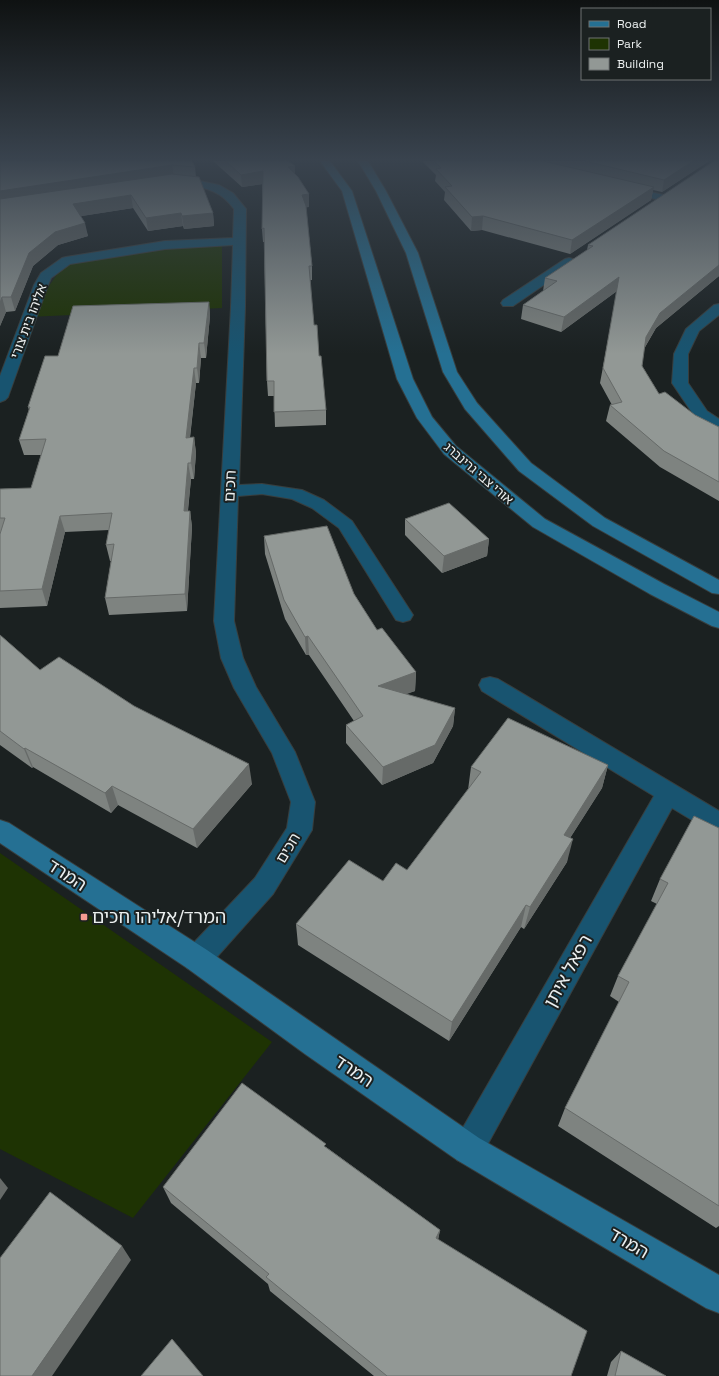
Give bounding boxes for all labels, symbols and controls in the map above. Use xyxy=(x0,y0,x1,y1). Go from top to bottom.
legend xyxy=(581,8,711,80)
text: Road xyxy=(617,16,646,32)
text: Park xyxy=(617,36,642,52)
text: Building xyxy=(617,56,664,72)
street label: אליהו בית צורי xyxy=(6,281,51,361)
street label: אורי צבי גרינברג xyxy=(440,439,517,508)
street label: חכים xyxy=(219,470,240,502)
street label: חכים xyxy=(271,829,304,866)
street label: המרד xyxy=(43,853,91,896)
place label: המרד/אליהו חכים xyxy=(92,905,226,928)
marker: המרד/אליהו חכים xyxy=(79,912,89,922)
street label: רפאל איתן xyxy=(538,930,597,1011)
street label: המרד xyxy=(330,1049,378,1092)
street label: המרד xyxy=(605,1222,653,1263)

